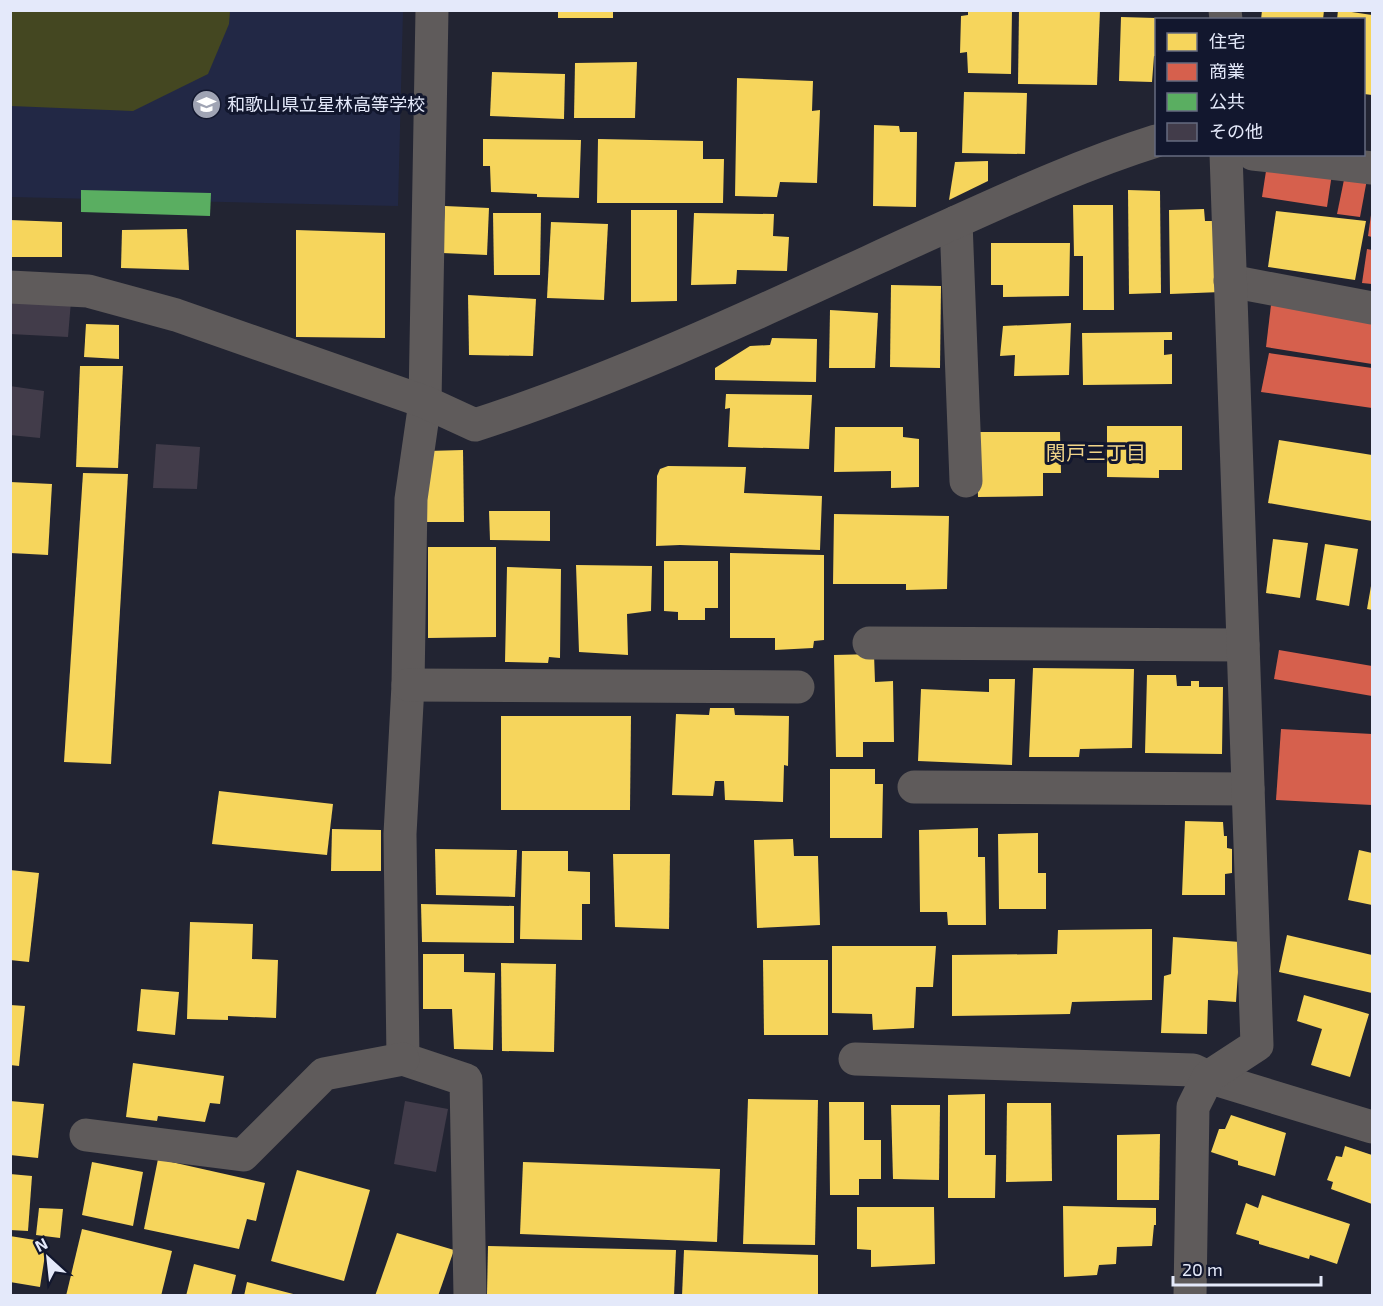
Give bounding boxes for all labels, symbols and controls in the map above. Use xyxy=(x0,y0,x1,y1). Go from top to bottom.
legend xyxy=(1155,18,1365,156)
text: 住宅 xyxy=(1209,30,1245,52)
text: 商業 xyxy=(1209,60,1245,82)
school or university icon: 和歌山県立星林高等学校 xyxy=(190,88,222,120)
text: 公共 xyxy=(1209,90,1245,112)
place label: 和歌山県立星林高等学校 xyxy=(227,93,425,115)
text: その他 xyxy=(1209,120,1263,142)
district label: 関戸三丁目 xyxy=(1046,440,1146,464)
north arrow xyxy=(18,1228,78,1288)
text: N xyxy=(31,1233,50,1255)
scale bar xyxy=(1173,1249,1322,1287)
text: 20 m xyxy=(1182,1258,1223,1280)

